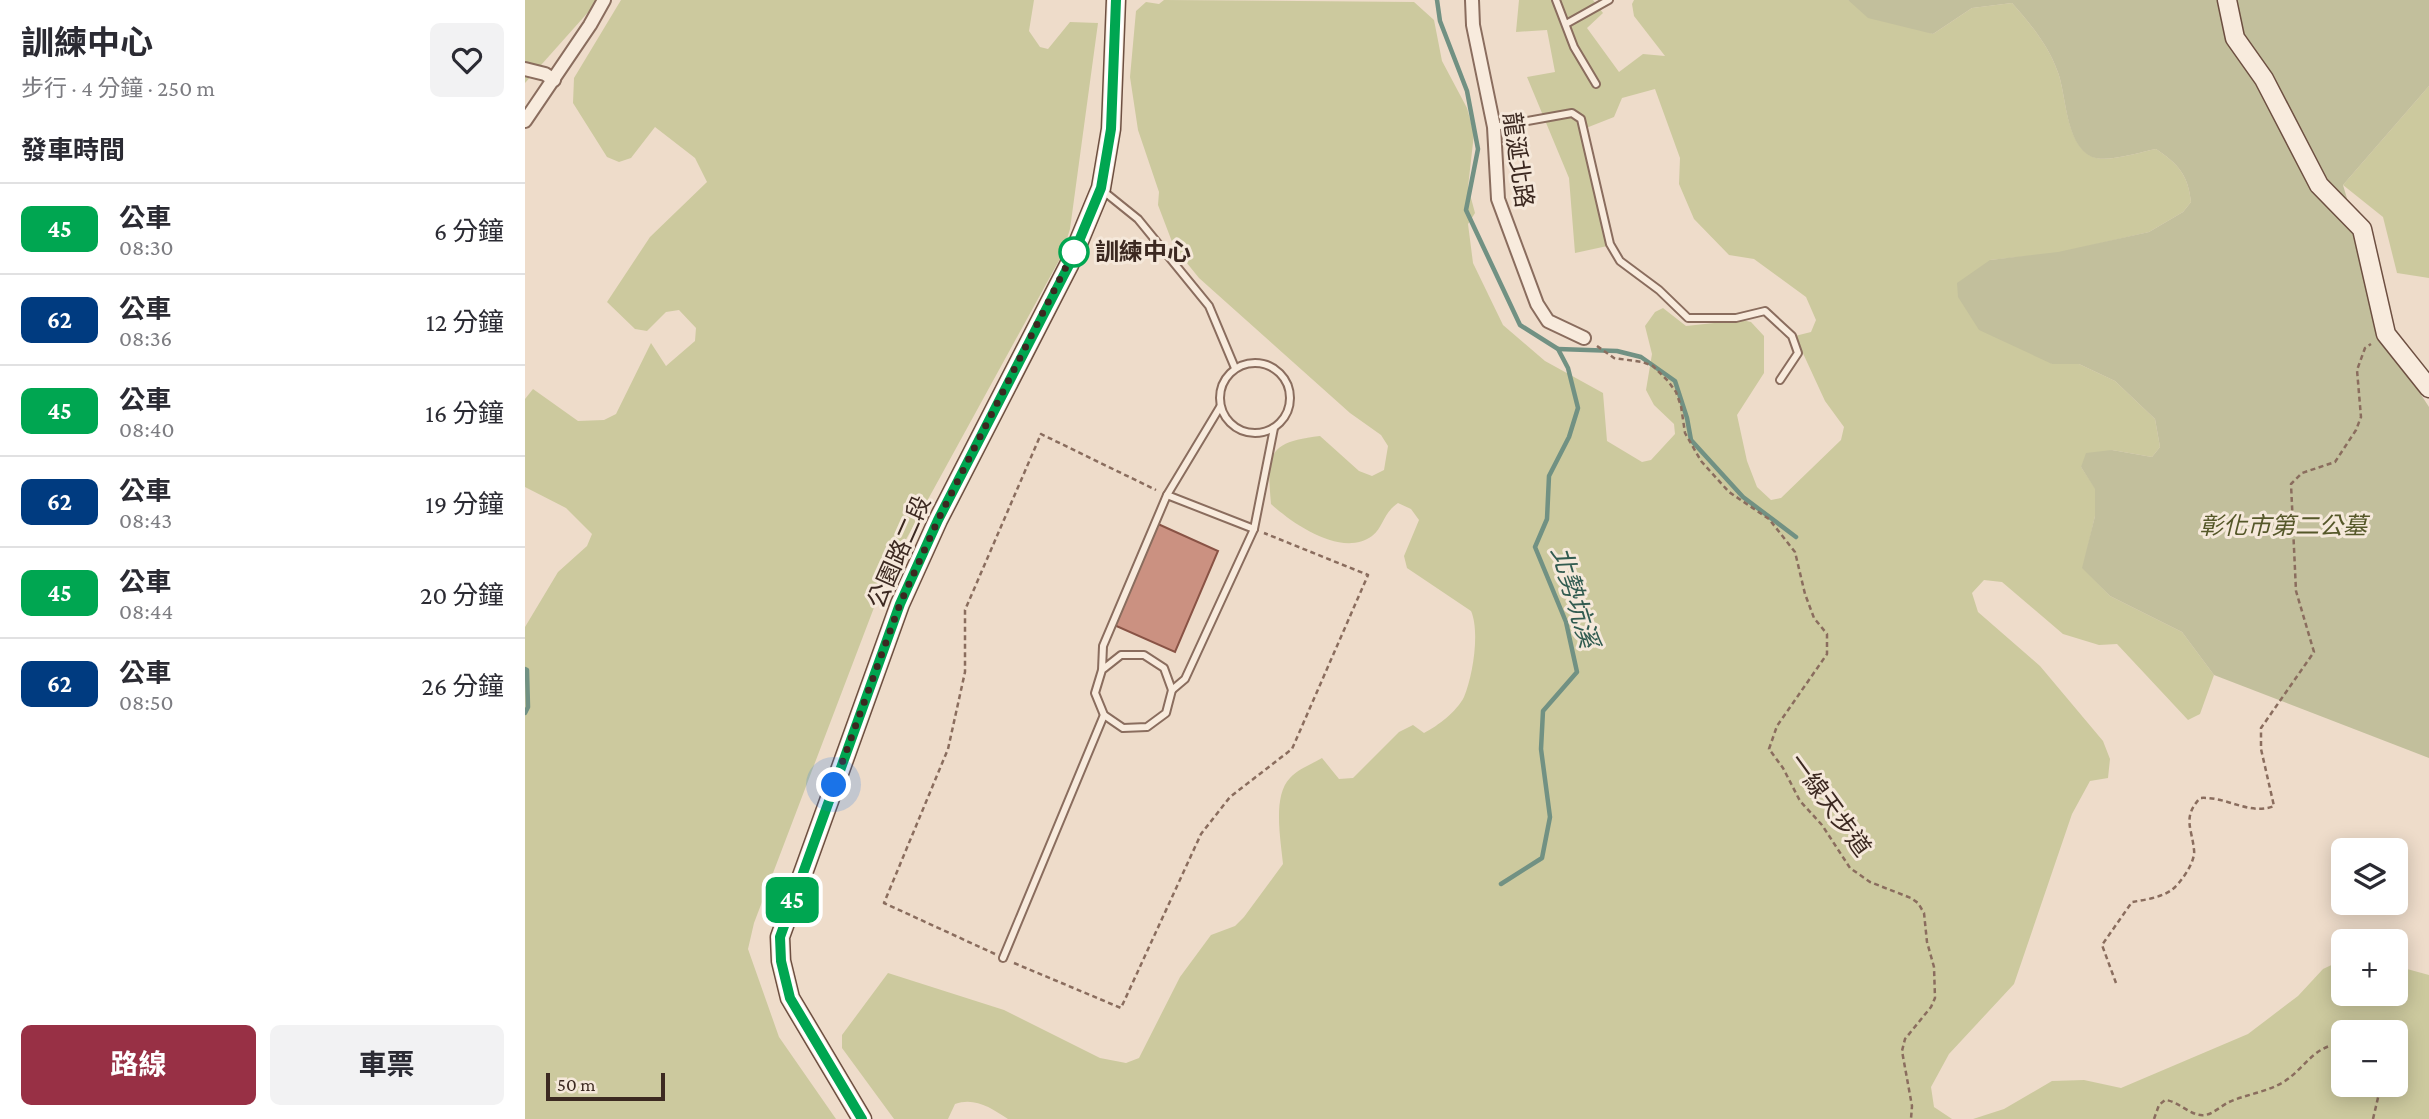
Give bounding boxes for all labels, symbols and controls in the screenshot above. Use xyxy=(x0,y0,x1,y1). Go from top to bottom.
button: heart xyxy=(430,23,504,97)
text: 訓練中心 xyxy=(21,24,153,61)
text: 步行 · 4 分鐘 · 250 m xyxy=(21,75,215,101)
street label: 龍涎北路 xyxy=(1498,111,1539,209)
text: 發車時間 xyxy=(21,136,125,165)
text: 公車 xyxy=(119,204,171,233)
text: 45 xyxy=(47,215,72,242)
text: 6 分鐘 xyxy=(434,217,504,246)
text: 08:30 xyxy=(119,234,174,260)
marker: 訓練中心 xyxy=(1059,237,1089,267)
place label: 訓練中心 xyxy=(1095,238,1191,265)
text: 公車 xyxy=(119,295,171,324)
text: 62 xyxy=(47,306,72,333)
text: 12 分鐘 xyxy=(426,308,504,337)
text: 08:36 xyxy=(119,325,172,351)
text: 公車 xyxy=(119,386,171,415)
text: 45 xyxy=(47,397,72,424)
text: 16 分鐘 xyxy=(425,399,504,428)
text: 08:40 xyxy=(119,416,174,442)
text: 公車 xyxy=(119,477,171,506)
text: 62 xyxy=(47,488,72,515)
text: 19 分鐘 xyxy=(425,490,504,519)
street label: 公園路二段 xyxy=(862,491,935,612)
text: 08:43 xyxy=(119,507,172,533)
park label: 彰化市第二公墓 xyxy=(2199,512,2371,539)
water label: 北勢坑溪 xyxy=(1545,543,1605,655)
text: 公車 xyxy=(119,568,171,597)
text: 45 xyxy=(47,579,72,606)
text: 20 分鐘 xyxy=(420,581,504,610)
text: 08:44 xyxy=(119,598,173,624)
text: 公車 xyxy=(119,659,171,688)
text: 62 xyxy=(47,670,72,697)
text: 26 分鐘 xyxy=(422,672,504,701)
text: 08:50 xyxy=(119,689,174,715)
street label: 一線天步道 xyxy=(1784,748,1877,861)
your location xyxy=(816,767,851,802)
map controls xyxy=(2331,838,2408,1097)
button: layers xyxy=(2331,838,2408,915)
line badge: 45 xyxy=(761,877,823,923)
text: 45 xyxy=(780,886,804,913)
button: + xyxy=(2331,929,2408,1006)
button: − xyxy=(2331,1020,2408,1097)
button: 路線 xyxy=(21,1025,256,1105)
button: 車票 xyxy=(270,1025,504,1105)
scale bar xyxy=(546,1070,665,1102)
text: 50 m xyxy=(557,1074,596,1095)

